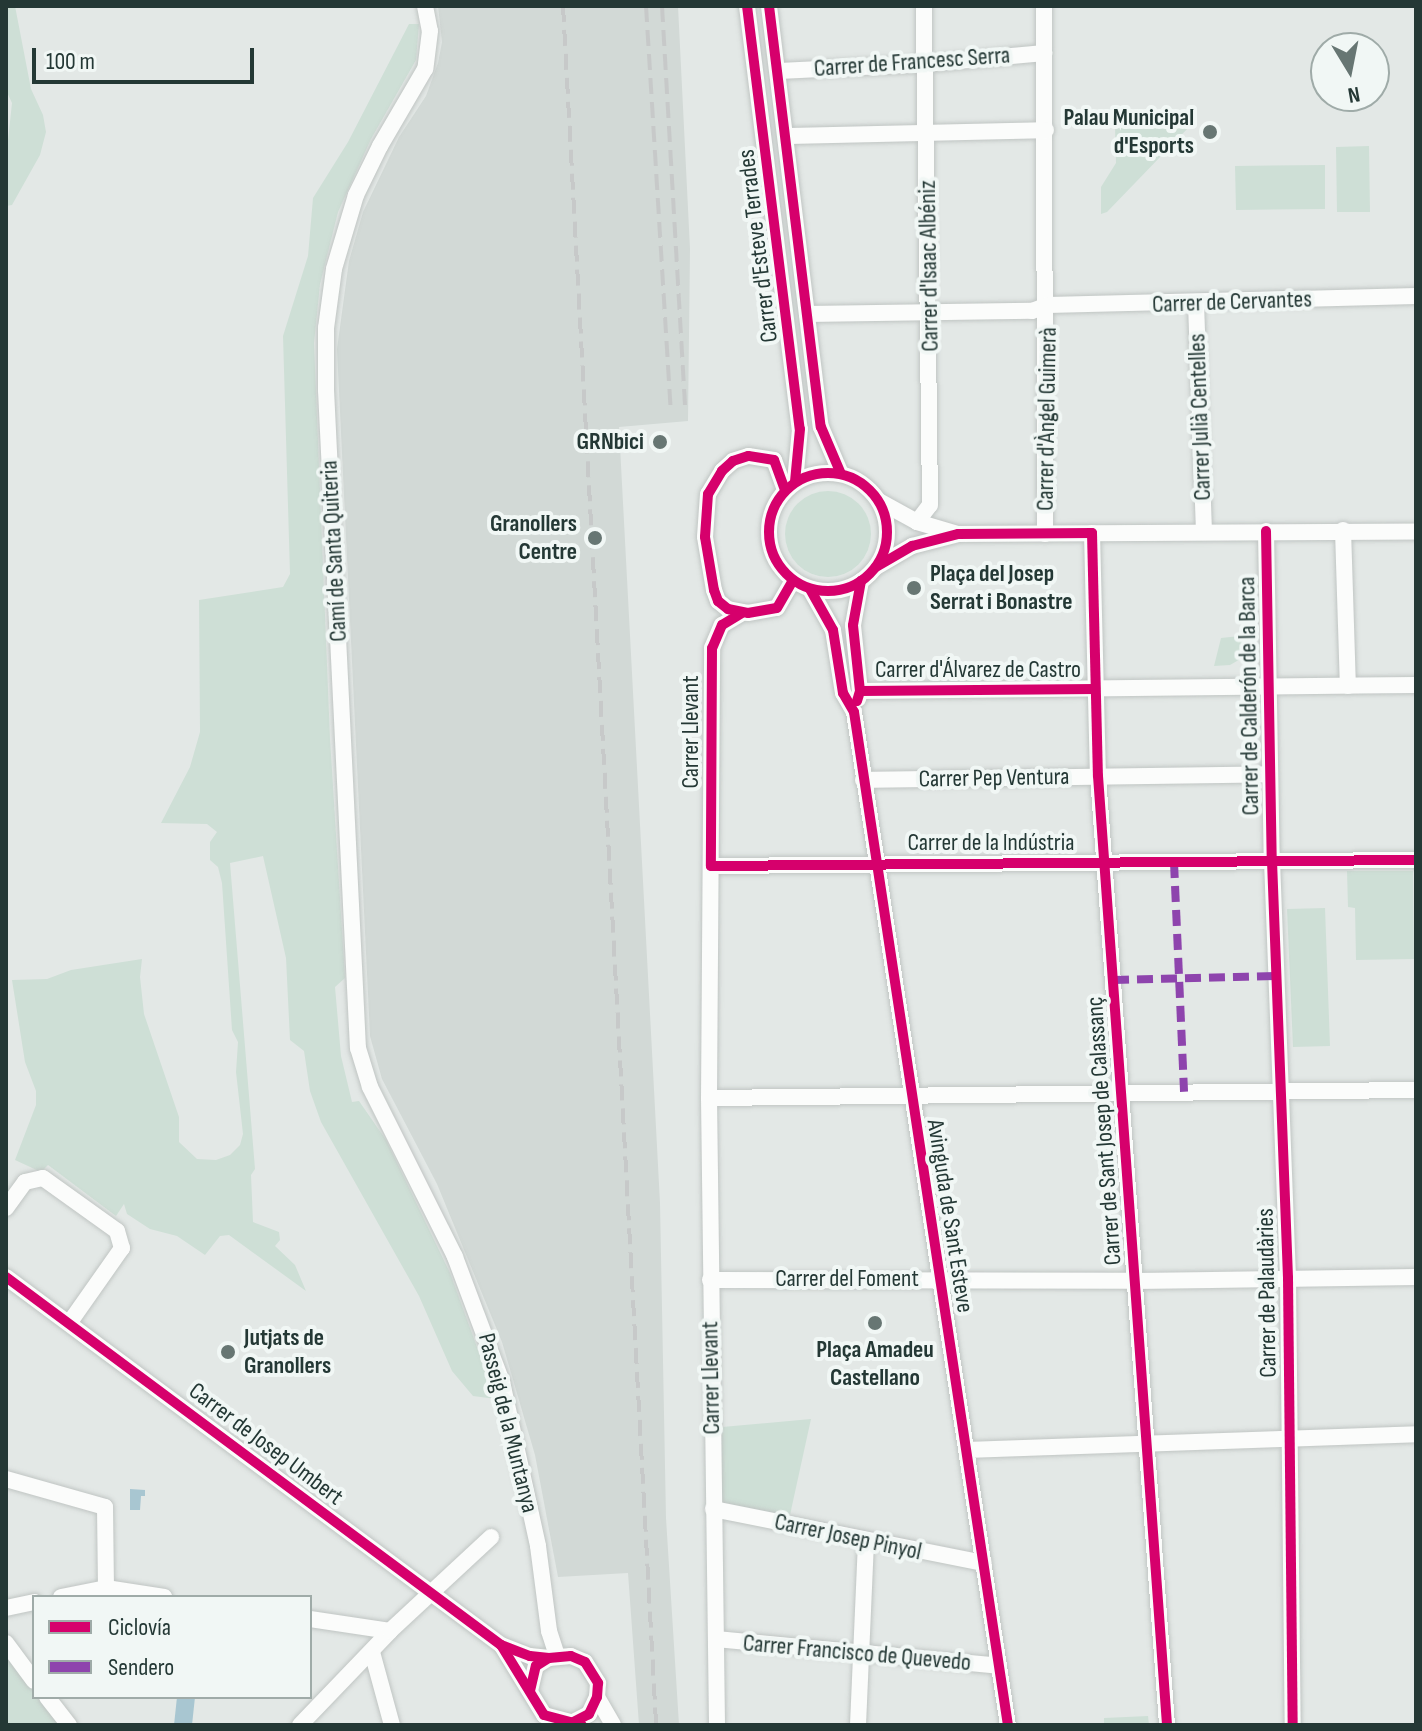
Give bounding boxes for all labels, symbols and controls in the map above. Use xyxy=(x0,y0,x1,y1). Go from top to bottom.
scale bar xyxy=(36,32,258,82)
north arrow xyxy=(1310,32,1390,112)
street label: Carrer de Francesc Serra xyxy=(813,41,1011,83)
text: 100 m xyxy=(46,47,95,76)
text: N xyxy=(1346,80,1362,108)
place label: Palau Municipal d'Esports xyxy=(1063,104,1194,160)
marker: Palau Municipal d'Esports xyxy=(1201,123,1219,141)
street label: Carrer d'Esteve Terrades xyxy=(732,148,784,344)
street label: Carrer d'Isaac Albéniz xyxy=(913,180,945,352)
street label: Carrer de Cervantes xyxy=(1152,285,1312,319)
street label: Carrer d'Àngel Guimerà xyxy=(1031,327,1063,511)
street label: Carrer Julià Centelles xyxy=(1183,333,1217,501)
place label: GRNbici xyxy=(577,428,644,456)
marker: GRNbici xyxy=(651,433,669,451)
street label: Camí de Santa Quiteria xyxy=(315,460,353,642)
place label: Granollers Centre xyxy=(490,510,577,566)
marker: Granollers Centre xyxy=(584,527,606,549)
place label: Plaça del Josep Serrat i Bonastre xyxy=(930,560,1073,616)
street label: Carrer de Calderón de la Barca xyxy=(1233,576,1265,816)
marker: Plaça del Josep Serrat i Bonastre xyxy=(905,579,923,597)
street label: Carrer d'Álvarez de Castro xyxy=(875,656,1081,684)
street label: Carrer Llevant xyxy=(677,676,705,788)
street label: Carrer Pep Ventura xyxy=(918,762,1070,794)
street label: Carrer de la Indústria xyxy=(908,829,1074,857)
street label: Carrer de Sant Josep de Calassanç xyxy=(1080,996,1128,1266)
street label: Avinguda de Sant Esteve xyxy=(921,1117,979,1315)
street label: Carrer de Palaudàries xyxy=(1251,1208,1283,1378)
street label: Carrer del Foment xyxy=(775,1265,919,1293)
marker: Plaça Amadeu Castellano xyxy=(866,1314,884,1332)
street label: Carrer Llevant xyxy=(696,1321,726,1435)
place label: Jutjats de Granollers xyxy=(244,1324,331,1380)
street label: Passeig de la Muntanya xyxy=(472,1330,544,1516)
place label: Plaça Amadeu Castellano xyxy=(816,1336,934,1392)
marker: Jutjats de Granollers xyxy=(219,1343,237,1361)
street label: Carrer de Josep Umbert xyxy=(183,1377,349,1511)
street label: Carrer Josep Pinyol xyxy=(772,1507,924,1567)
legend xyxy=(32,1595,312,1699)
text: Ciclovía xyxy=(108,1613,171,1642)
street label: Carrer Francisco de Quevedo xyxy=(742,1629,972,1677)
text: Sendero xyxy=(108,1653,174,1682)

